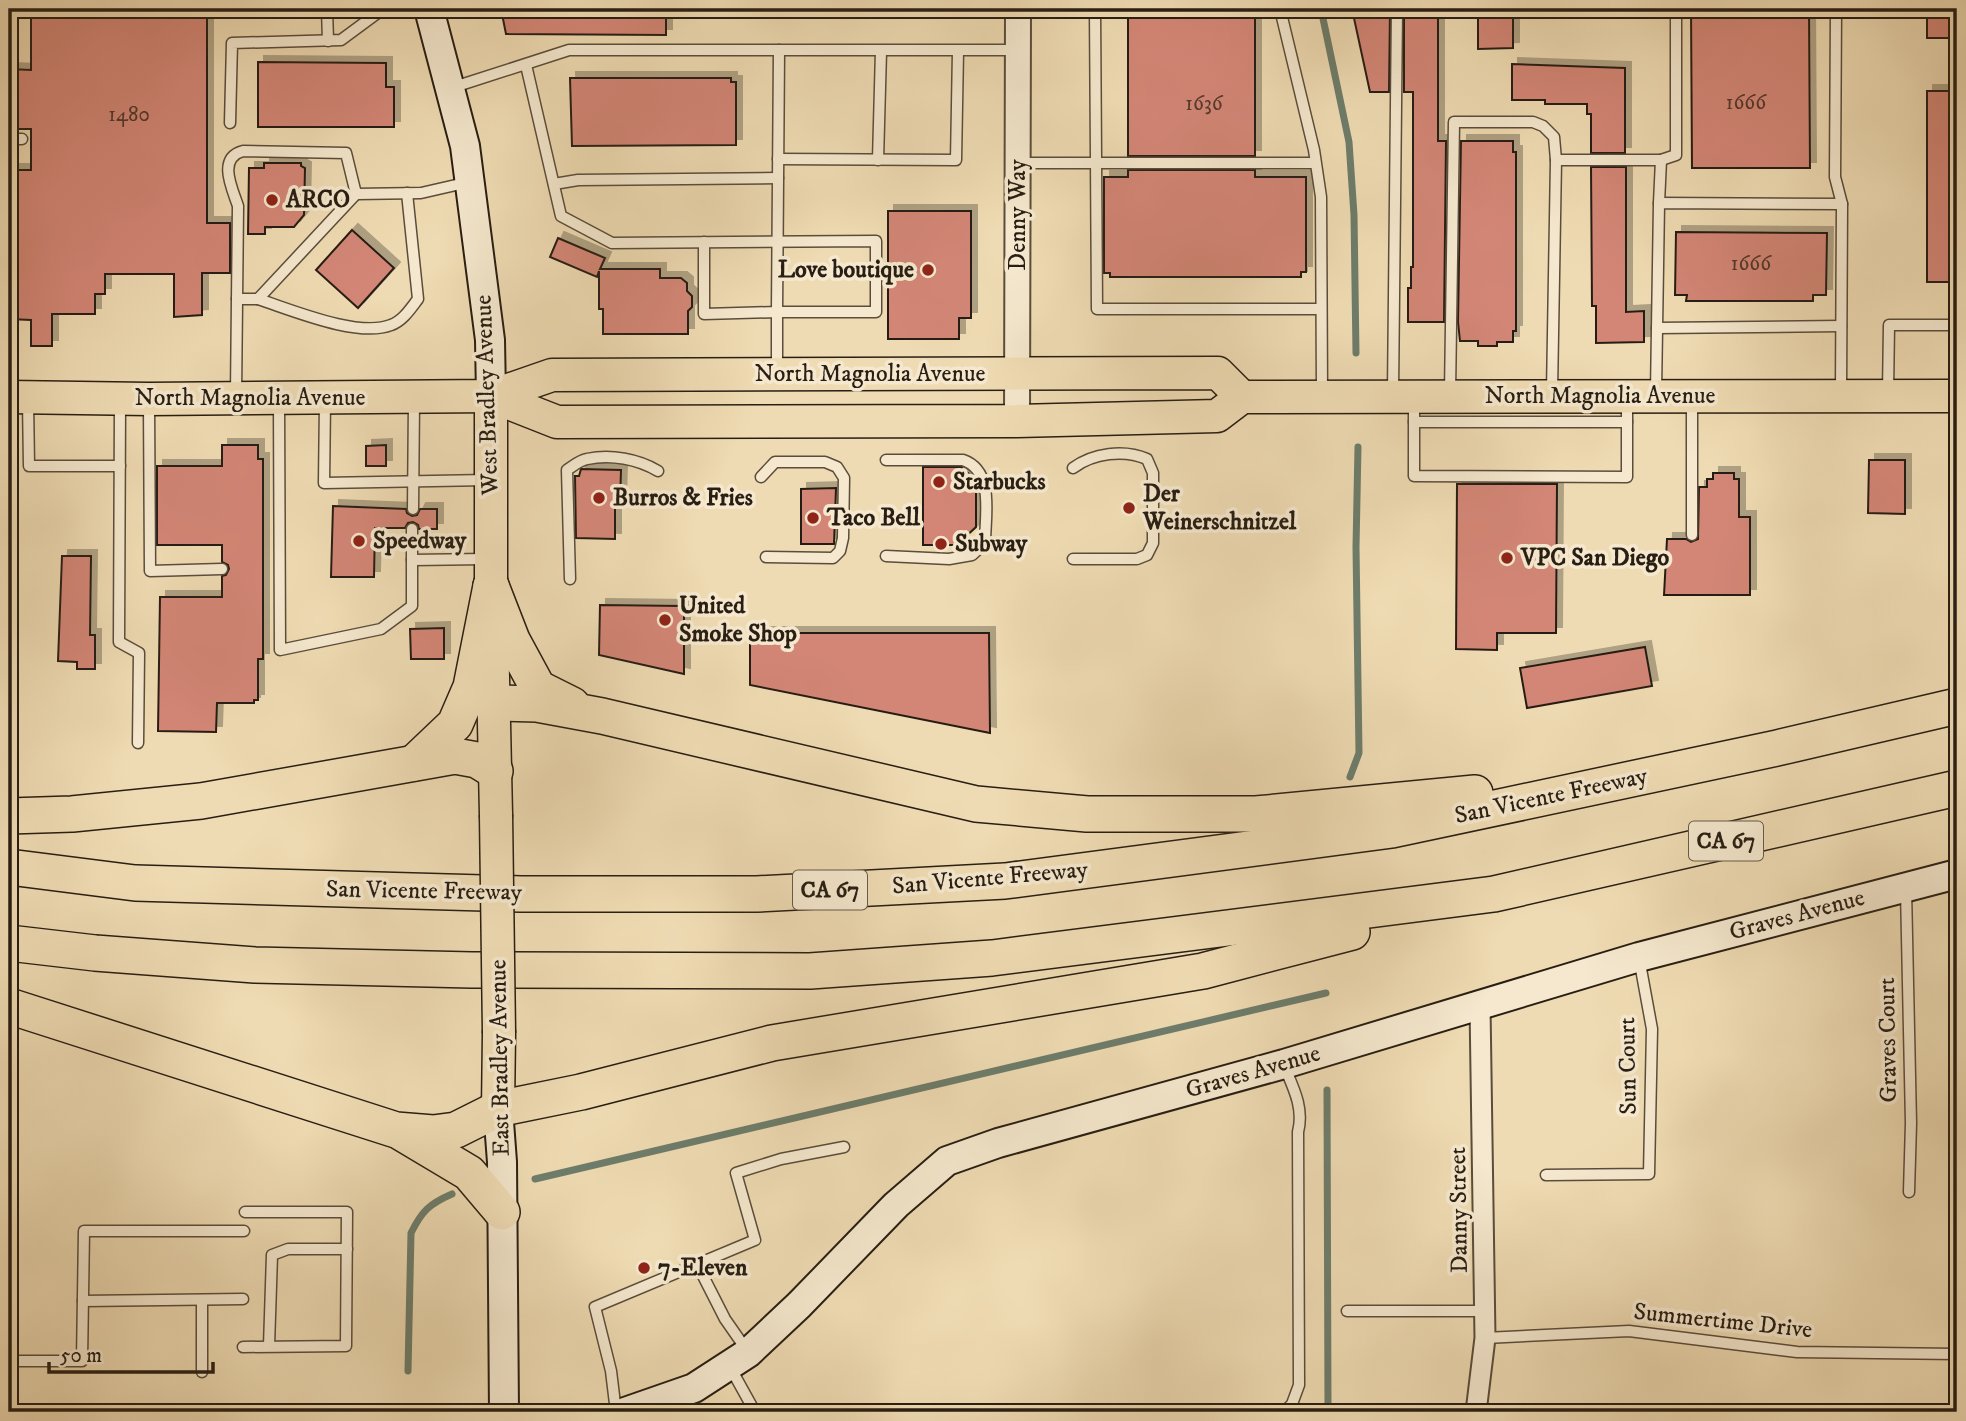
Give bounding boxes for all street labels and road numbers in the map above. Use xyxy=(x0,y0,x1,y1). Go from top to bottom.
street label: Denny Way xyxy=(1003,159,1033,271)
street label: West Bradley Avenue xyxy=(469,294,506,497)
street label: North Magnolia Avenue xyxy=(755,359,986,389)
street label: North Magnolia Avenue xyxy=(1485,381,1716,411)
street label: North Magnolia Avenue xyxy=(135,383,366,413)
street label: San Vicente Freeway xyxy=(1452,761,1651,831)
road number: CA 67 xyxy=(1689,821,1763,860)
street label: San Vicente Freeway xyxy=(891,854,1090,901)
road number: CA 67 xyxy=(793,870,867,909)
street label: San Vicente Freeway xyxy=(326,874,523,908)
street label: Graves Avenue xyxy=(1726,883,1868,947)
street label: East Bradley Avenue xyxy=(483,959,517,1157)
street label: Graves Court xyxy=(1872,977,1904,1103)
street label: Sun Court xyxy=(1612,1017,1644,1115)
street label: Graves Avenue xyxy=(1182,1038,1324,1106)
street label: Danny Street xyxy=(1443,1146,1475,1273)
street label: Summertime Drive xyxy=(1632,1297,1814,1345)

